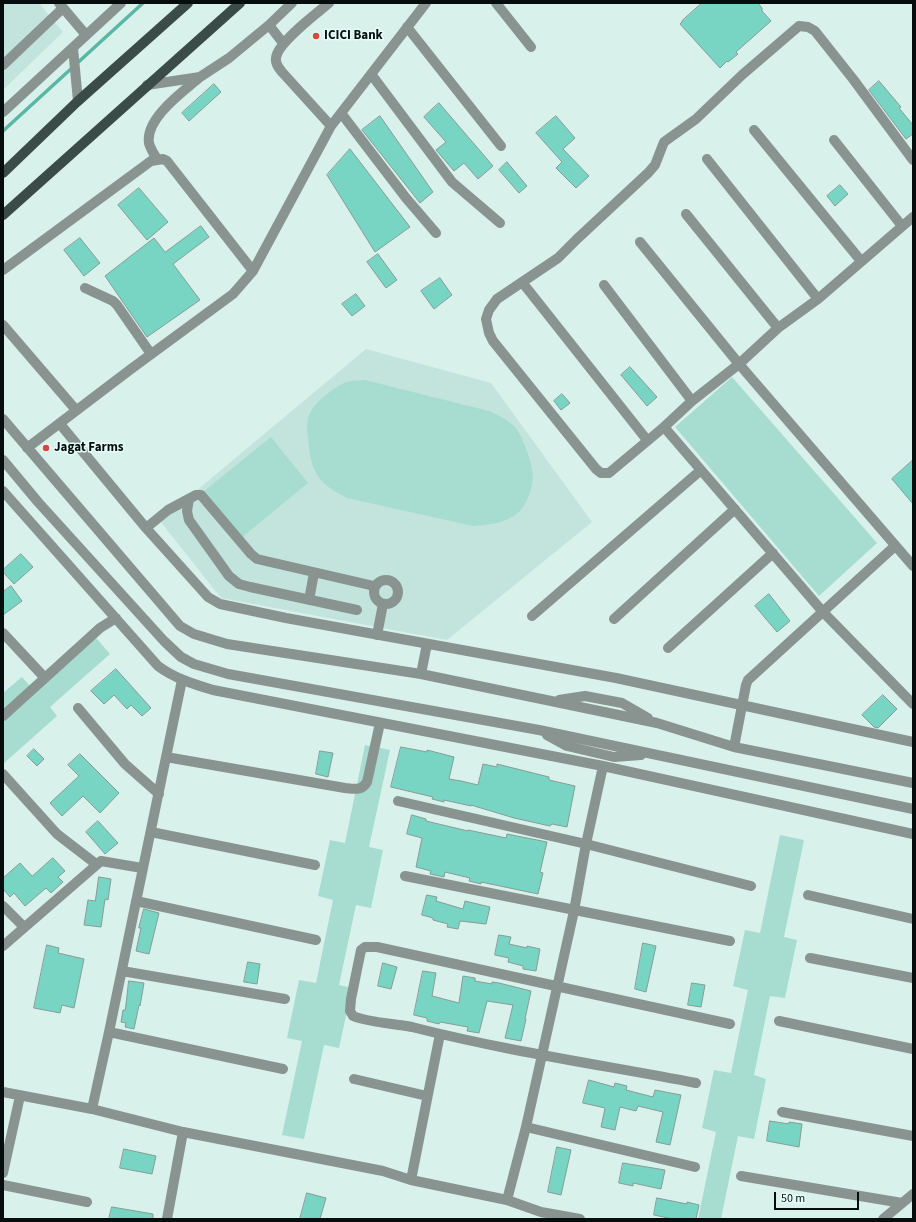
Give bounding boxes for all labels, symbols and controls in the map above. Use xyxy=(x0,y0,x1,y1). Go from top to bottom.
place label: ICICI Bank xyxy=(324,28,383,44)
marker: ICICI Bank xyxy=(311,31,321,41)
place label: Jagat Farms xyxy=(54,440,124,456)
marker: Jagat Farms xyxy=(41,443,51,453)
scale bar xyxy=(776,1184,861,1210)
text: 50 m xyxy=(781,1190,805,1207)

